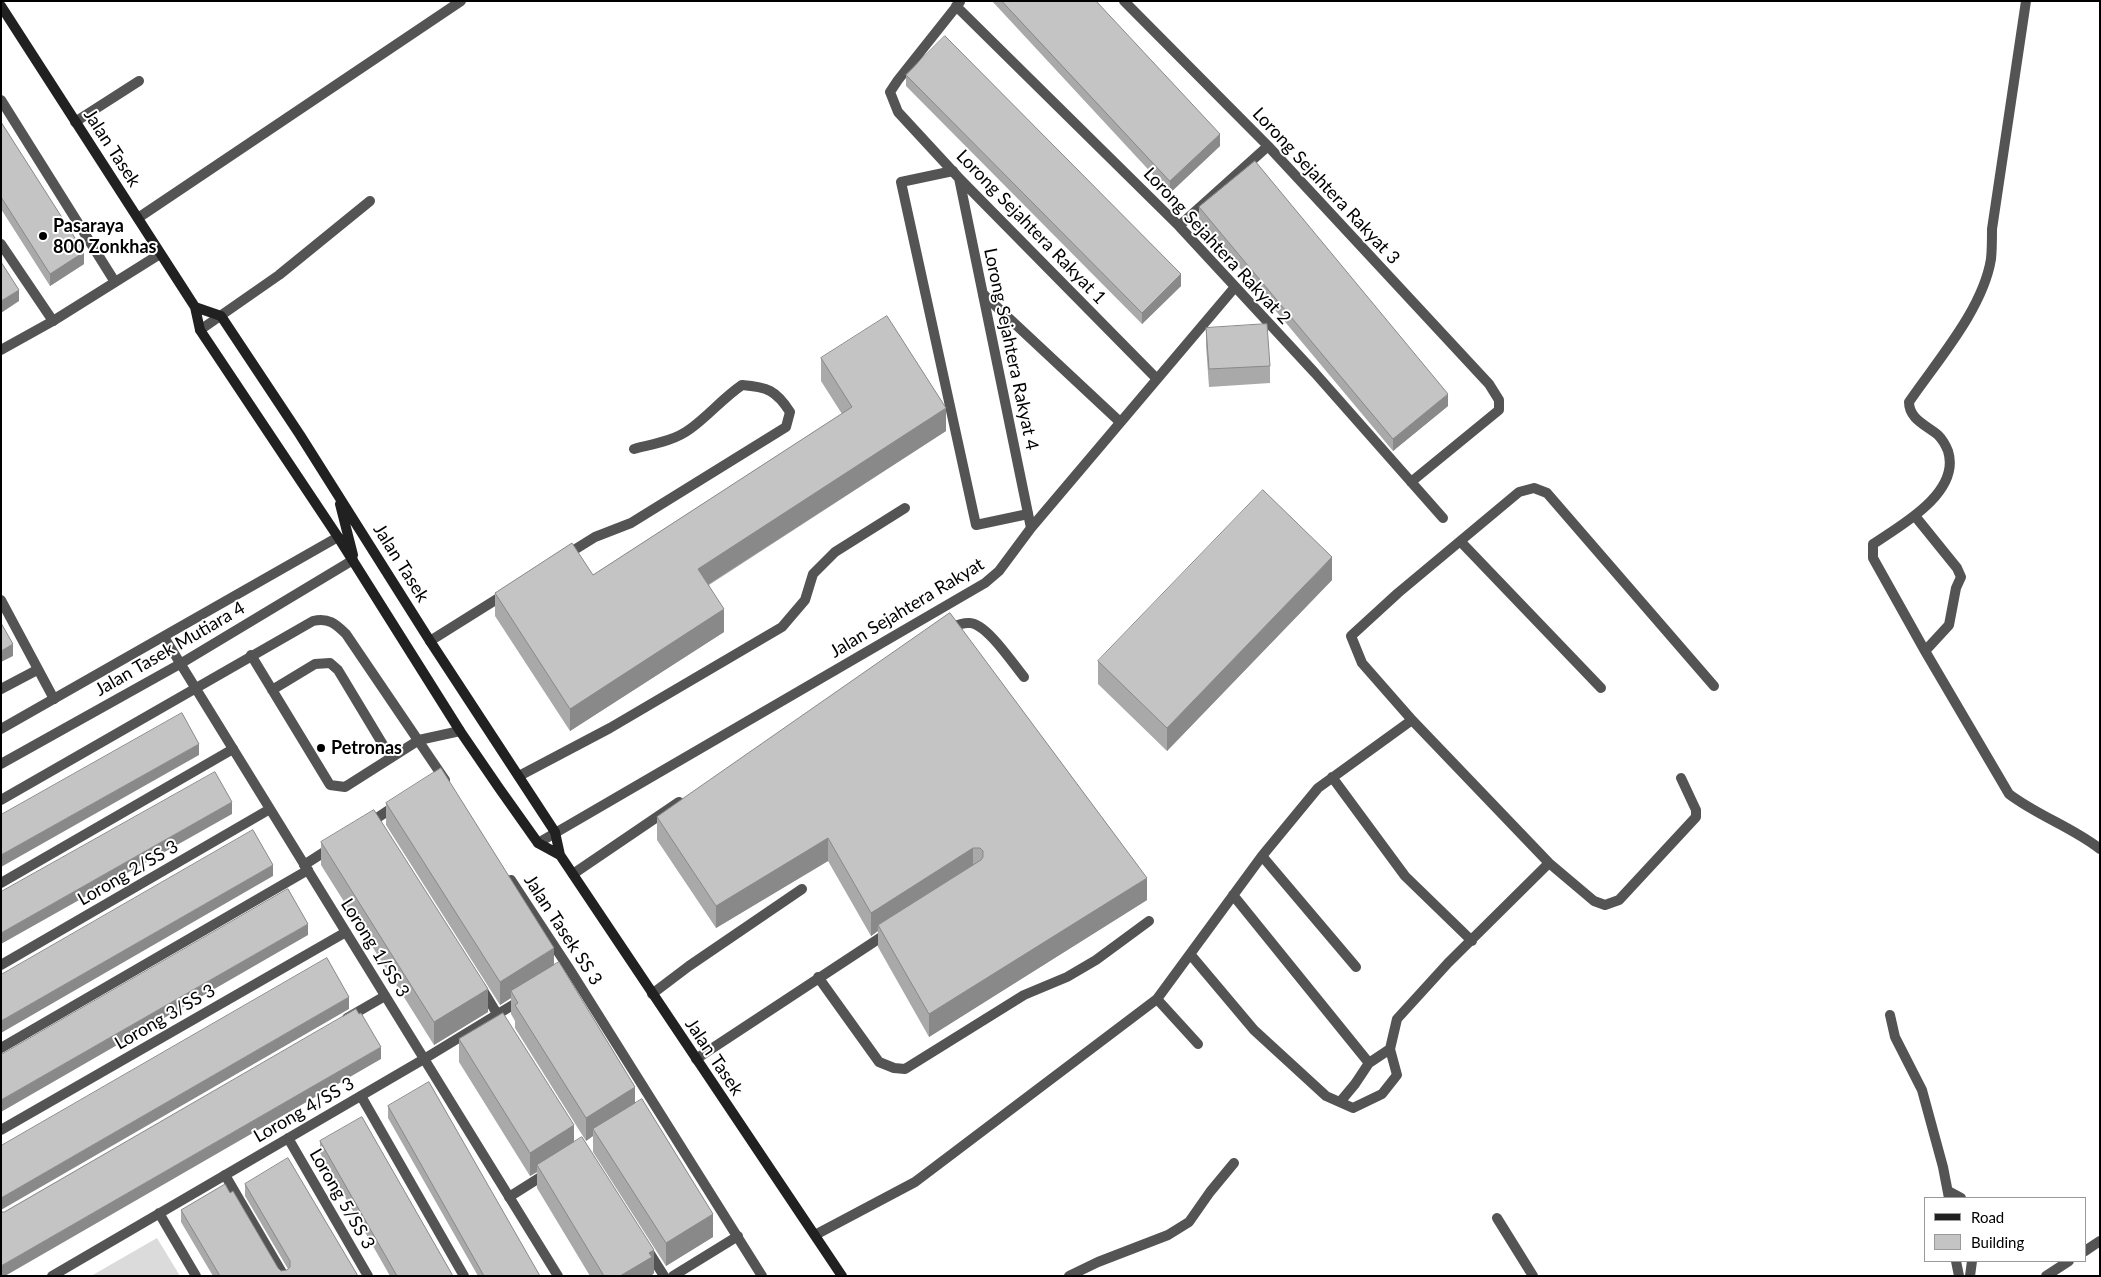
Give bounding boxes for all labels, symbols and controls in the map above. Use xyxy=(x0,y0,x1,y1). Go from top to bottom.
street label: Lorong Sejahtera Rakyat 3 xyxy=(1248,103,1404,269)
street label: Jalan Tasek xyxy=(79,105,145,191)
street label: Lorong Sejahtera Rakyat 1 xyxy=(952,145,1110,309)
street label: Lorong Sejahtera Rakyat 2 xyxy=(1139,163,1295,329)
place label: Pasaraya 800 Zonkhas xyxy=(53,215,157,258)
marker: Pasaraya 800 Zonkhas xyxy=(37,230,49,242)
street label: Lorong Sejahtera Rakyat 4 xyxy=(979,246,1043,452)
street label: Jalan Tasek xyxy=(369,520,433,606)
street label: Jalan Sejahtera Rakyat xyxy=(826,553,988,663)
street label: Jalan Tasek Mutiara 4 xyxy=(91,597,249,701)
place label: Petronas xyxy=(331,737,402,759)
marker: Petronas xyxy=(315,742,327,754)
street label: Lorong 2/SS 3 xyxy=(74,836,182,910)
street label: Jalan Tasek SS 3 xyxy=(519,871,607,989)
street label: Lorong 1/SS 3 xyxy=(336,895,414,1001)
street label: Lorong 3/SS 3 xyxy=(111,980,219,1054)
street label: Jalan Tasek xyxy=(680,1014,748,1100)
street label: Lorong 4/SS 3 xyxy=(250,1073,358,1147)
street label: Lorong 5/SS 3 xyxy=(305,1145,379,1253)
legend xyxy=(1924,1197,2086,1262)
text: Road xyxy=(1971,1208,2004,1226)
text: Building xyxy=(1971,1233,2024,1251)

